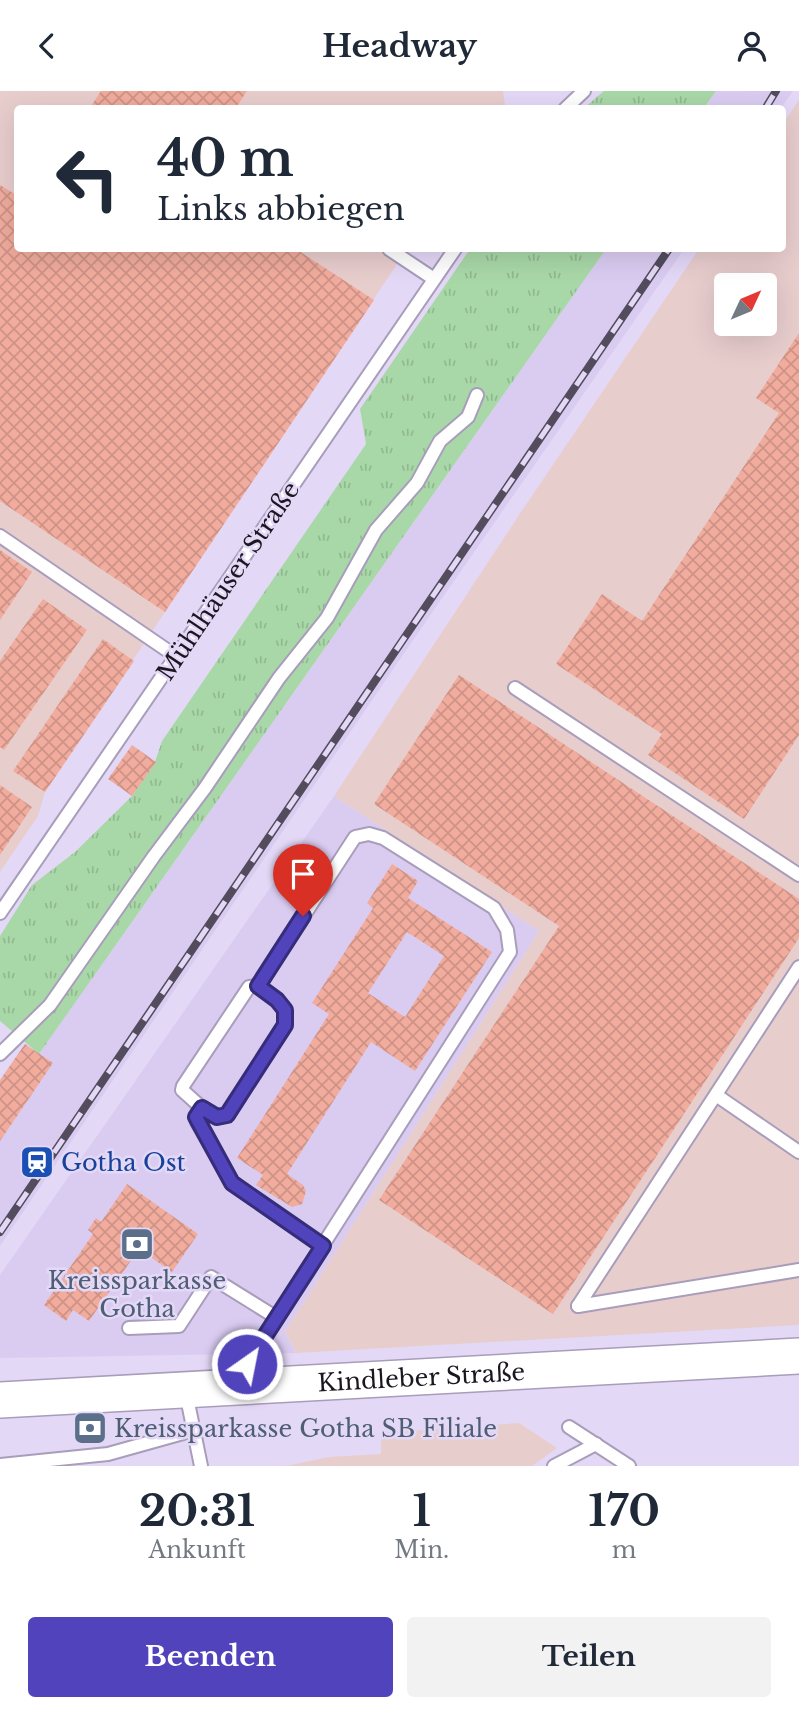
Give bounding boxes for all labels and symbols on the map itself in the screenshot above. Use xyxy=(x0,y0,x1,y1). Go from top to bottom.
north arrow xyxy=(714,273,777,336)
street label: Mühlhäuser Straße xyxy=(151,476,305,686)
pin xyxy=(273,844,333,916)
station icon: Gotha Ost xyxy=(18,1143,56,1181)
place label: Gotha Ost xyxy=(61,1148,186,1177)
bank icon: Kreissparkasse Gotha xyxy=(118,1225,156,1263)
place label: Kreissparkasse Gotha xyxy=(48,1266,226,1323)
position arrow xyxy=(210,1327,284,1401)
street label: Kindleber Straße xyxy=(317,1357,526,1397)
bank icon: Kreissparkasse Gotha SB Filiale xyxy=(71,1409,109,1447)
place label: Kreissparkasse Gotha SB Filiale xyxy=(114,1414,497,1443)

